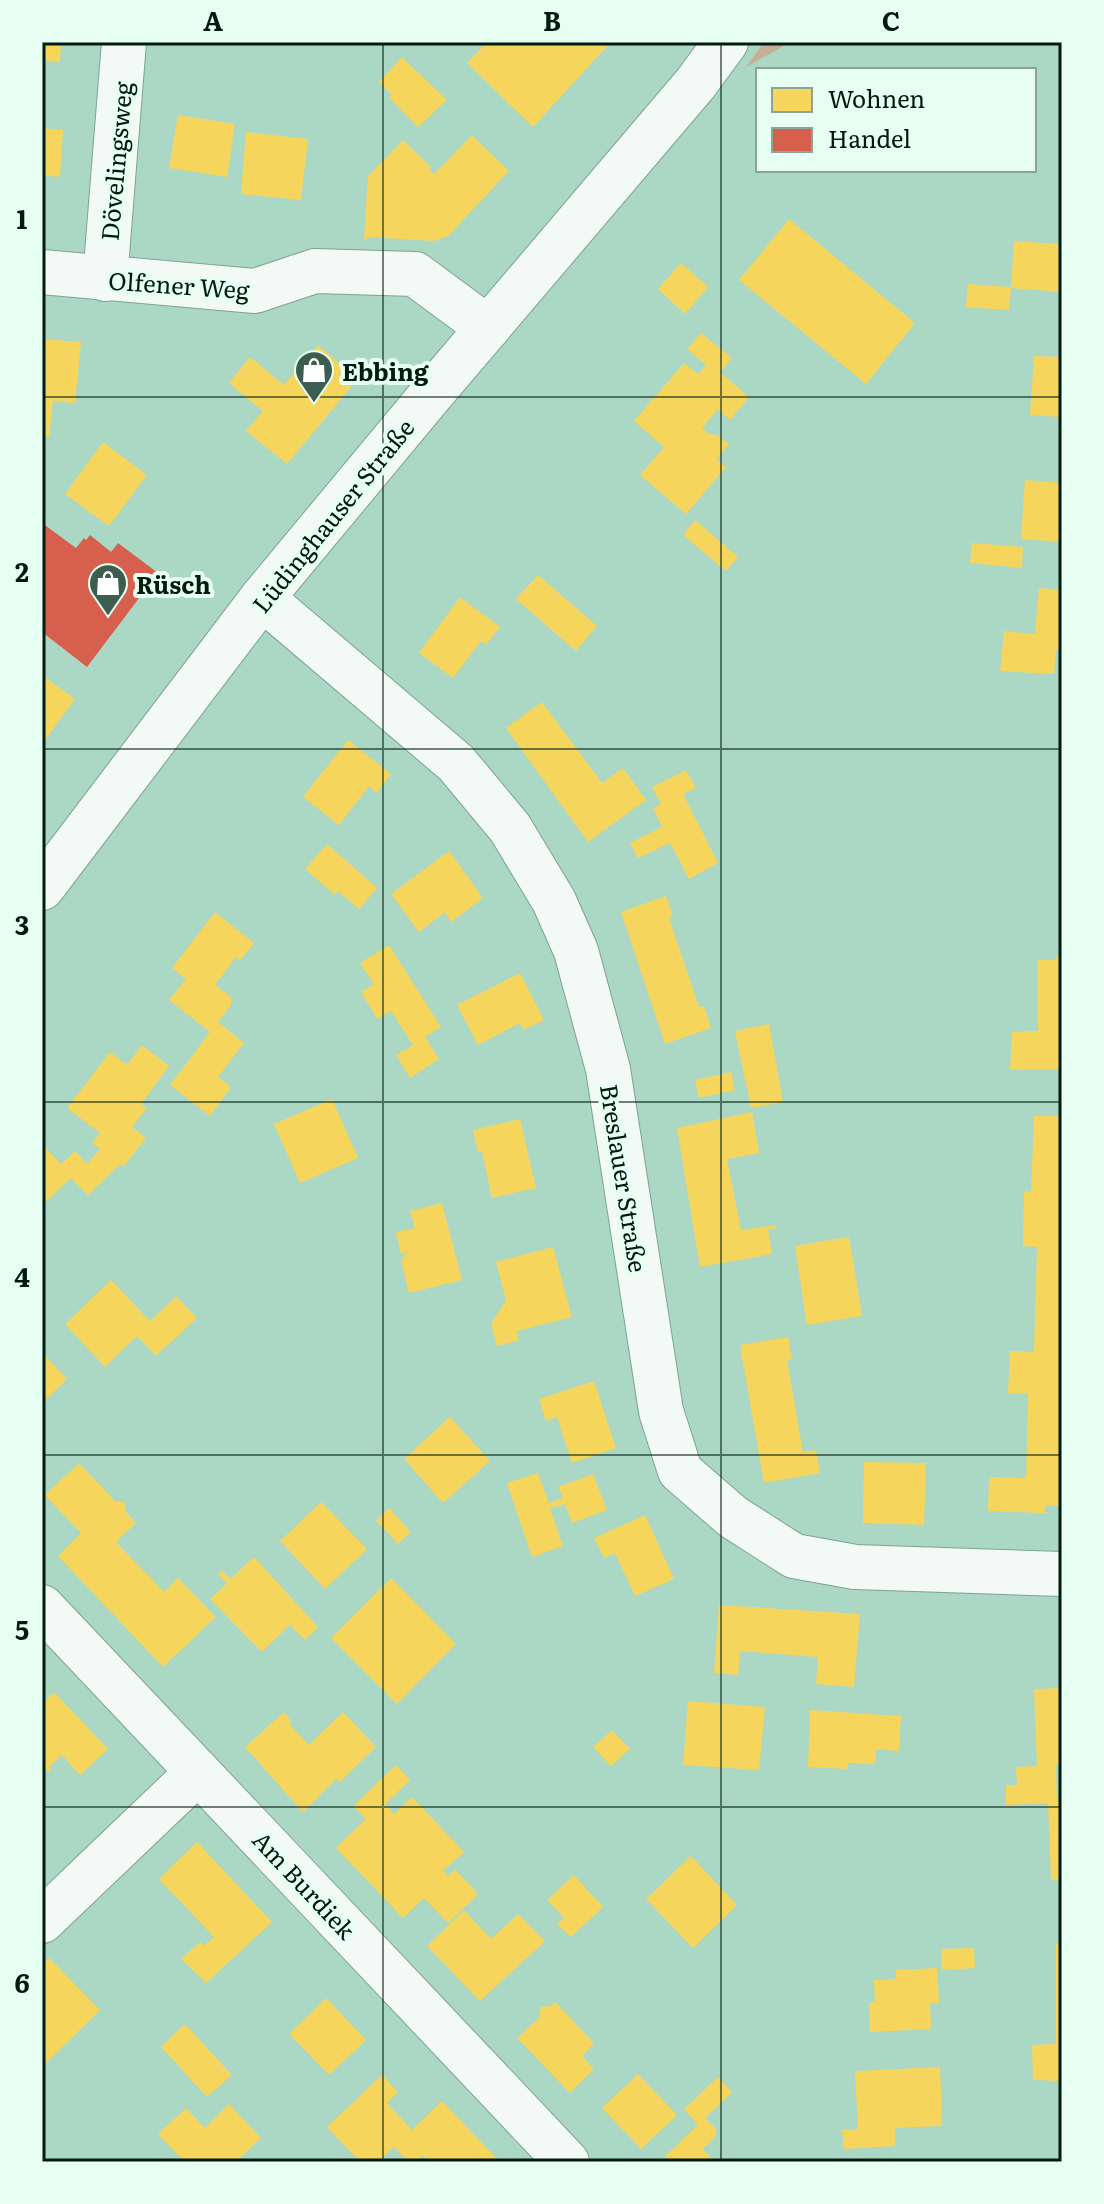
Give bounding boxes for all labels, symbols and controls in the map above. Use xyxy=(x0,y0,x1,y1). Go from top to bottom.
text: A xyxy=(203,0,223,39)
text: B xyxy=(543,0,561,39)
text: C xyxy=(882,0,900,39)
legend xyxy=(756,68,1036,172)
street label: Dövelingsweg xyxy=(91,79,139,242)
text: Wohnen xyxy=(828,80,925,115)
text: Handel xyxy=(828,120,911,155)
text: 1 xyxy=(17,198,28,237)
street label: Olfener Weg xyxy=(107,262,251,306)
shop icon: Ebbing xyxy=(293,349,335,404)
place label: Ebbing xyxy=(342,353,429,388)
street label: Lüdinghauser Straße xyxy=(243,410,421,620)
text: 2 xyxy=(15,551,29,590)
shop icon: Rüsch xyxy=(87,562,129,617)
place label: Rüsch xyxy=(136,566,211,601)
text: 3 xyxy=(15,904,29,943)
street label: Breslauer Straße xyxy=(593,1081,657,1275)
text: 4 xyxy=(14,1256,30,1295)
text: 5 xyxy=(15,1609,29,1648)
street label: Am Burdiek xyxy=(246,1822,365,1946)
text: 6 xyxy=(14,1962,30,2001)

